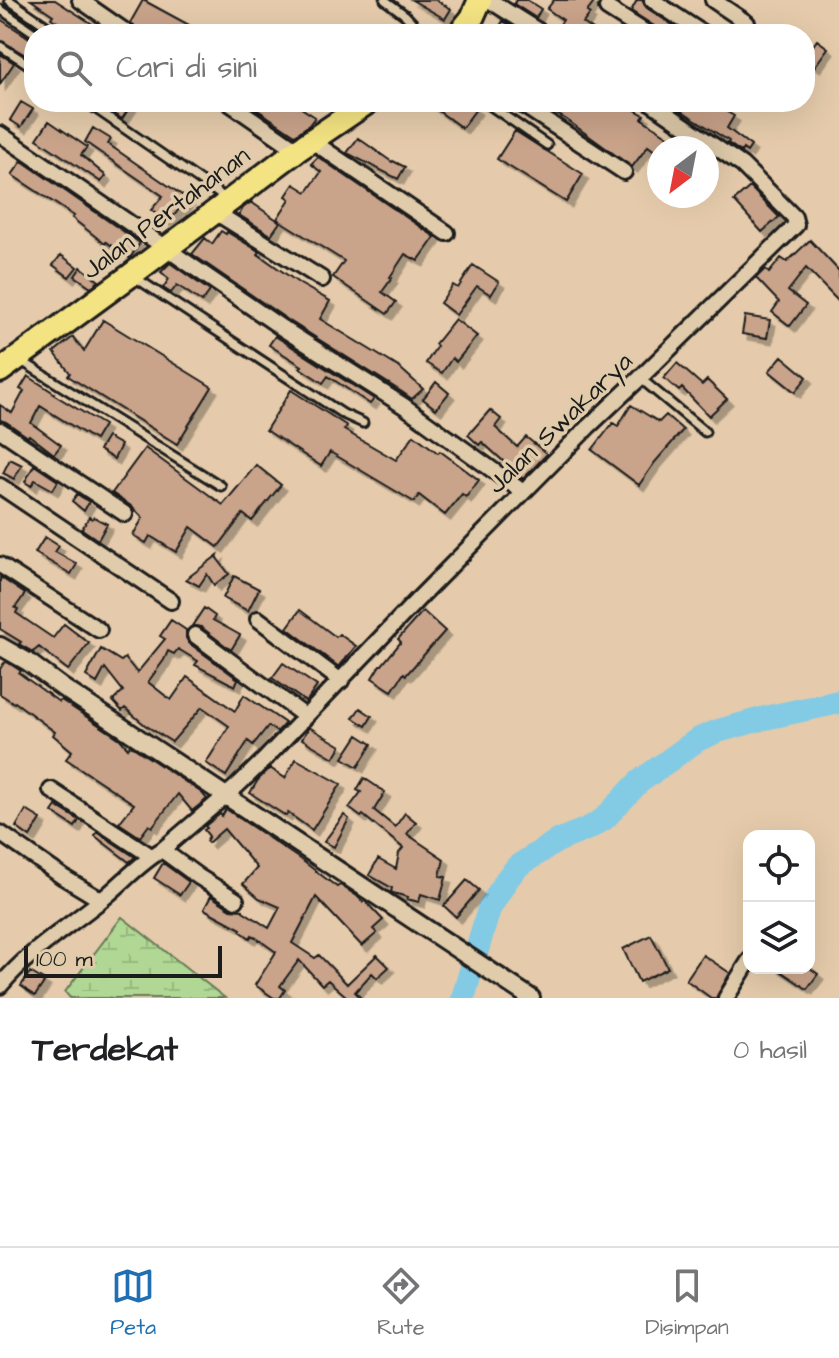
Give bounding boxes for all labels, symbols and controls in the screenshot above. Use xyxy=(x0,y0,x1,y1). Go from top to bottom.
search box xyxy=(24,24,815,112)
icon: search xyxy=(52,46,96,90)
text: Cari di sini xyxy=(116,47,257,89)
north arrow xyxy=(647,136,719,208)
street label: Jalan Pertahanan xyxy=(75,138,257,288)
street label: Jalan Swakarya xyxy=(479,344,642,503)
map controls xyxy=(743,830,815,974)
button: locate xyxy=(743,830,815,902)
button: layers xyxy=(743,902,815,974)
scale bar xyxy=(24,942,222,978)
text: 100 m xyxy=(36,944,93,975)
text: Terdekat xyxy=(32,1026,178,1074)
text: 0 hasil xyxy=(733,1032,807,1068)
tab: Peta xyxy=(110,1264,156,1343)
tab: Rute xyxy=(377,1264,425,1343)
tab: Disimpan xyxy=(645,1264,729,1343)

